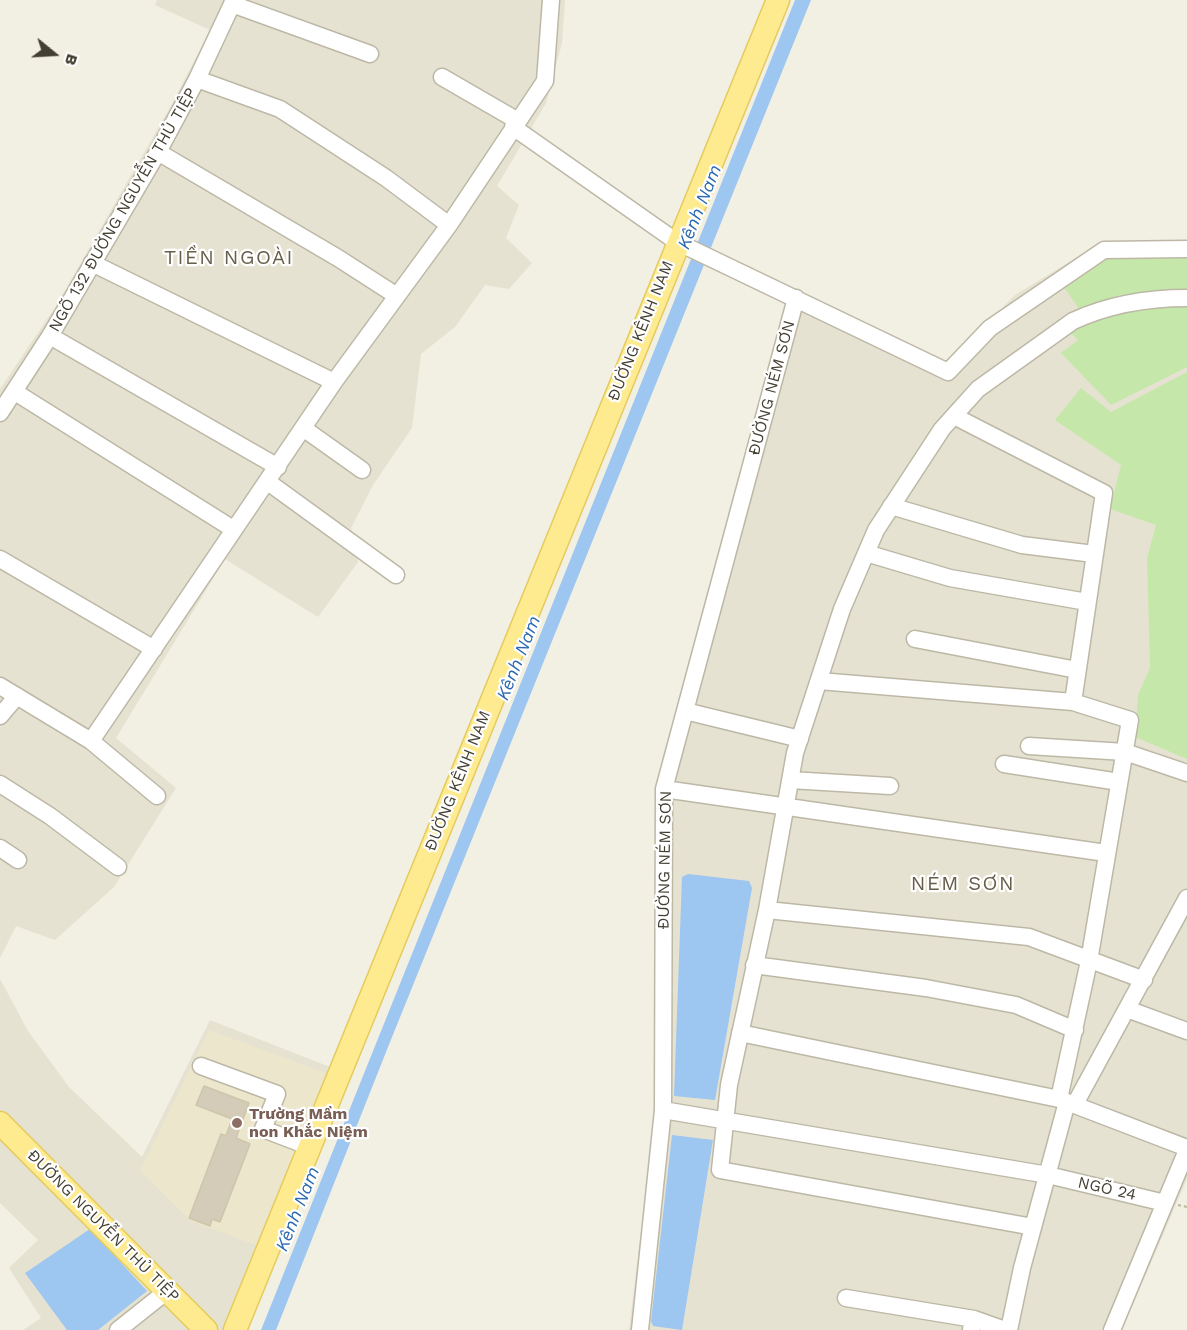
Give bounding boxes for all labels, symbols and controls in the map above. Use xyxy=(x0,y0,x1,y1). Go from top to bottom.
north arrow xyxy=(24,24,84,84)
text: B xyxy=(61,52,82,68)
street label: NGÕ 132 ĐƯỜNG NGUYỄN THỦ TIỆP xyxy=(45,85,201,335)
water label: Kênh Nam xyxy=(673,162,727,252)
district label: TIỀN NGOÀI xyxy=(164,246,294,270)
street label: ĐƯỜNG KÊNH NAM xyxy=(604,258,678,404)
street label: ĐƯỜNG NÉM SƠN xyxy=(745,318,799,458)
water label: Kênh Nam xyxy=(492,613,546,703)
street label: ĐƯỜNG KÊNH NAM xyxy=(421,708,495,854)
street label: ĐƯỜNG NÉM SƠN xyxy=(654,790,676,930)
district label: NÉM SƠN xyxy=(911,872,1015,896)
place label: Trường Mầm non Khắc Niệm xyxy=(249,1104,368,1142)
marker: Trường Mầm non Khắc Niệm xyxy=(230,1116,244,1130)
street label: ĐƯỜNG NGUYỄN THỦ TIỆP xyxy=(23,1146,183,1306)
water label: Kênh Nam xyxy=(271,1164,325,1254)
street label: NGÕ 24 xyxy=(1076,1173,1138,1205)

